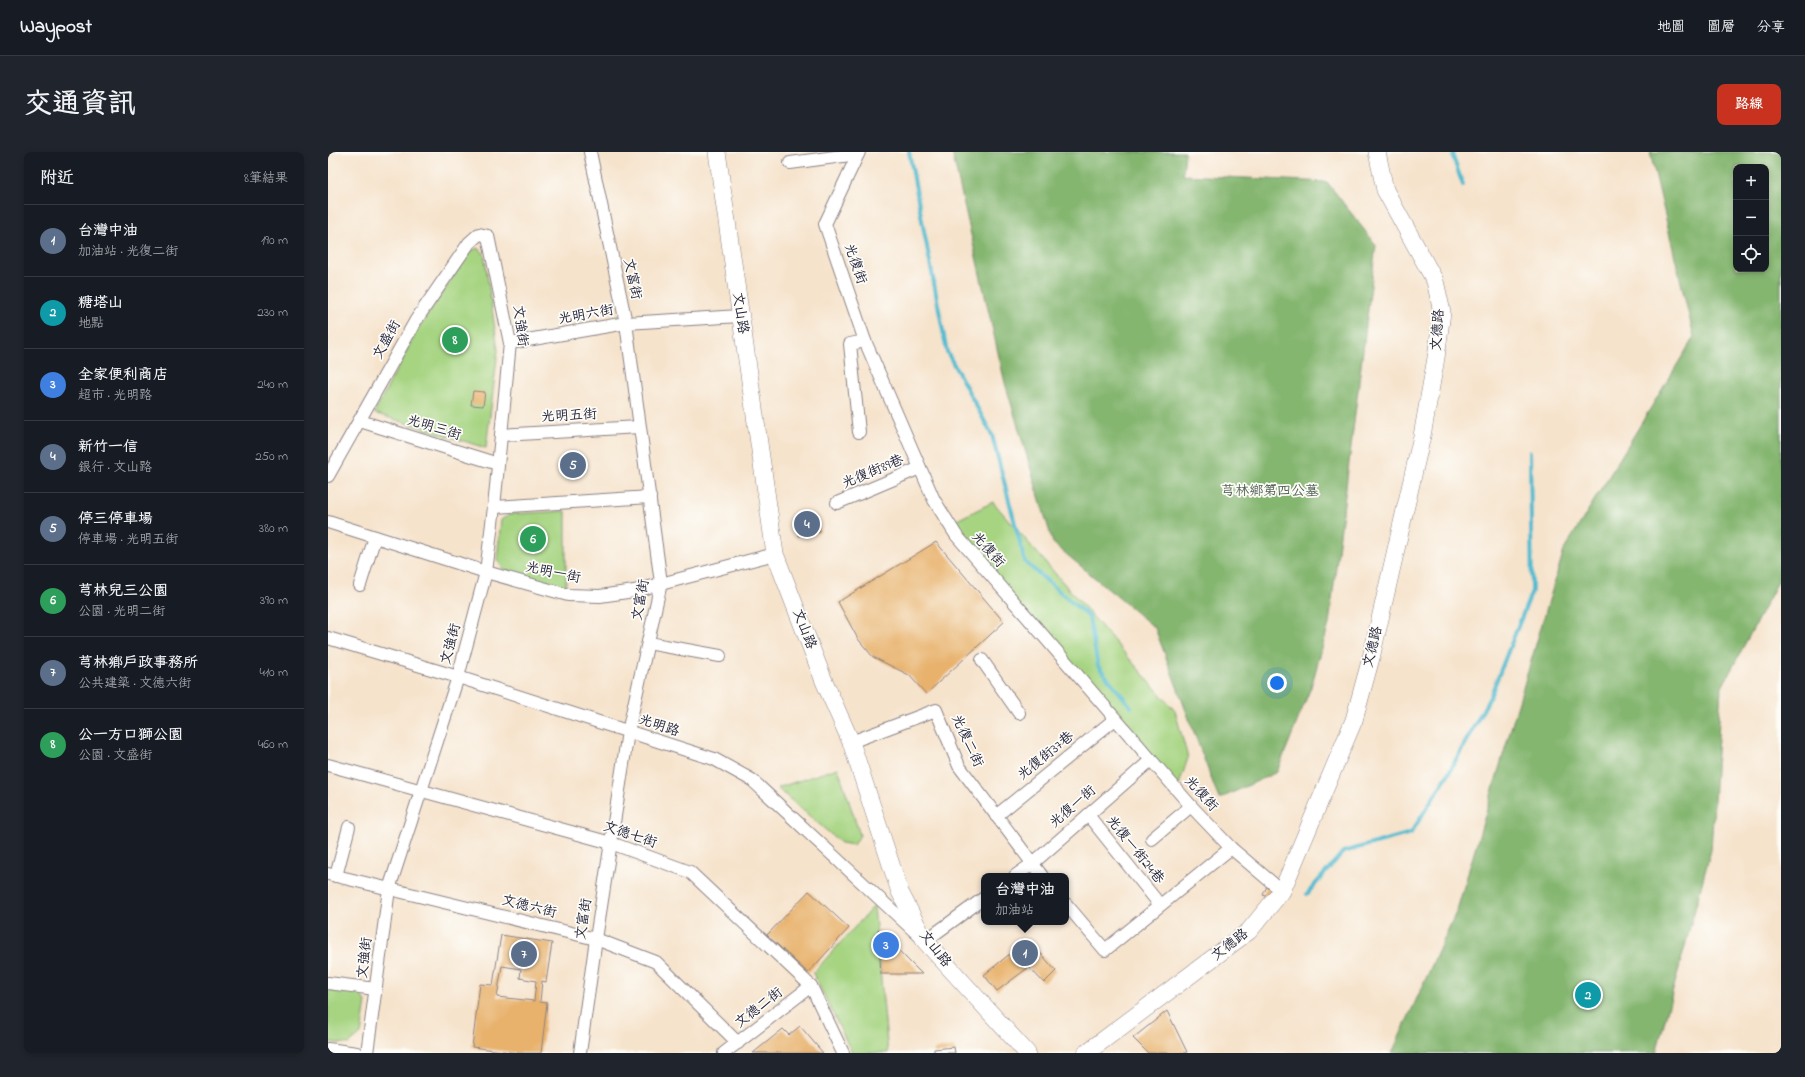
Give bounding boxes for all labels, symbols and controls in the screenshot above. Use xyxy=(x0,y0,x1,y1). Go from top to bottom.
text: Waypost xyxy=(20,14,92,41)
text: 地圖 xyxy=(1657,17,1685,38)
text: 圖層 xyxy=(1707,17,1735,38)
text: 分享 xyxy=(1757,17,1785,38)
button: 路線 xyxy=(1717,84,1781,125)
text: 交通資訊 xyxy=(24,85,136,126)
map controls xyxy=(1733,164,1769,272)
button: + xyxy=(1733,164,1769,200)
text: 附近 xyxy=(40,166,74,191)
text: 8筆結果 xyxy=(244,169,288,188)
button: − xyxy=(1733,200,1769,236)
text: 台灣中油 xyxy=(78,220,138,242)
text: 1 xyxy=(51,231,55,250)
text: 190 m xyxy=(261,231,288,250)
button: locate xyxy=(1733,236,1769,272)
street label: 光復街 xyxy=(838,241,872,287)
text: 加油站 · 光復二街 xyxy=(78,242,178,261)
street label: 文富街 xyxy=(617,256,647,302)
street label: 文山路 xyxy=(727,291,753,335)
text: 糖塔山 xyxy=(78,292,123,314)
street label: 光明六街 xyxy=(557,300,615,330)
text: 2 xyxy=(50,303,56,322)
text: 230 m xyxy=(257,303,288,322)
street label: 文強街 xyxy=(507,304,533,348)
street label: 文德路 xyxy=(1426,308,1450,352)
text: 地點 xyxy=(78,314,104,333)
street label: 文盛街 xyxy=(368,317,406,363)
pin: 8 xyxy=(442,325,468,355)
text: 全家便利商店 xyxy=(78,364,168,386)
text: 3 xyxy=(50,375,56,394)
text: 240 m xyxy=(257,375,288,394)
text: 超市 · 光明路 xyxy=(78,386,152,405)
street label: 光明五街 xyxy=(540,404,598,428)
street label: 光明三街 xyxy=(404,410,464,446)
text: 新竹一信 xyxy=(78,436,138,458)
text: 4 xyxy=(50,447,56,466)
text: 250 m xyxy=(255,447,288,466)
street label: 光復街89巷 xyxy=(839,449,908,494)
pin: 5 xyxy=(560,450,586,480)
text: 銀行 · 文山路 xyxy=(78,458,152,477)
park label: 芎林鄉第四公墓 xyxy=(1221,481,1319,502)
text: 停三停車場 xyxy=(78,508,153,530)
pin: 4 xyxy=(794,509,820,539)
text: 5 xyxy=(49,519,57,538)
text: 380 m xyxy=(259,519,288,538)
pin: 6 xyxy=(520,524,546,554)
street label: 光復街 xyxy=(966,527,1010,573)
text: 停車場 · 光明五街 xyxy=(78,530,178,549)
street label: 光明一街 xyxy=(523,557,583,589)
street label: 文富街 xyxy=(627,577,655,623)
text: 芎林兒三公園 xyxy=(78,580,168,602)
text: 6 xyxy=(50,591,56,610)
text: 390 m xyxy=(260,591,288,610)
text: 公園 · 光明二街 xyxy=(78,602,165,621)
street label: 文山路 xyxy=(787,606,821,652)
street label: 文強街 xyxy=(435,621,467,667)
street label: 文德路 xyxy=(1358,624,1388,670)
text: 芎林鄉戶政事務所 xyxy=(78,652,198,674)
text: 7 xyxy=(50,663,56,682)
text: 410 m xyxy=(260,663,288,682)
your location xyxy=(1267,673,1287,693)
text: 公共建築 · 文德六街 xyxy=(78,674,191,693)
street label: 光明路 xyxy=(636,710,682,742)
street label: 光復二街 xyxy=(946,711,988,771)
text: 公一方口獅公園 xyxy=(78,724,183,746)
street label: 光復街37巷 xyxy=(1013,726,1080,785)
text: 8 xyxy=(51,735,55,754)
text: 460 m xyxy=(258,735,288,754)
text: 公園 · 文盛街 xyxy=(78,746,152,765)
street label: 光復街 xyxy=(1179,771,1223,817)
street label: 光復一街 xyxy=(1045,781,1101,833)
street label: 光復一街24巷 xyxy=(1101,811,1170,890)
street label: 文德七街 xyxy=(600,816,660,854)
popup xyxy=(981,873,1069,925)
text: 台灣中油 xyxy=(995,879,1055,901)
street label: 文德六街 xyxy=(499,890,559,924)
street label: 文富街 xyxy=(570,897,598,941)
text: 加油站 xyxy=(995,901,1034,920)
street label: 文德路 xyxy=(1207,924,1253,966)
street label: 文山路 xyxy=(914,926,956,972)
pin: 3 xyxy=(873,930,899,960)
street label: 文強街 xyxy=(352,936,378,980)
pin: 1 xyxy=(1012,938,1038,968)
pin: 7 xyxy=(511,939,537,969)
pin: 2 xyxy=(1575,980,1601,1010)
street label: 文德二街 xyxy=(730,982,788,1034)

